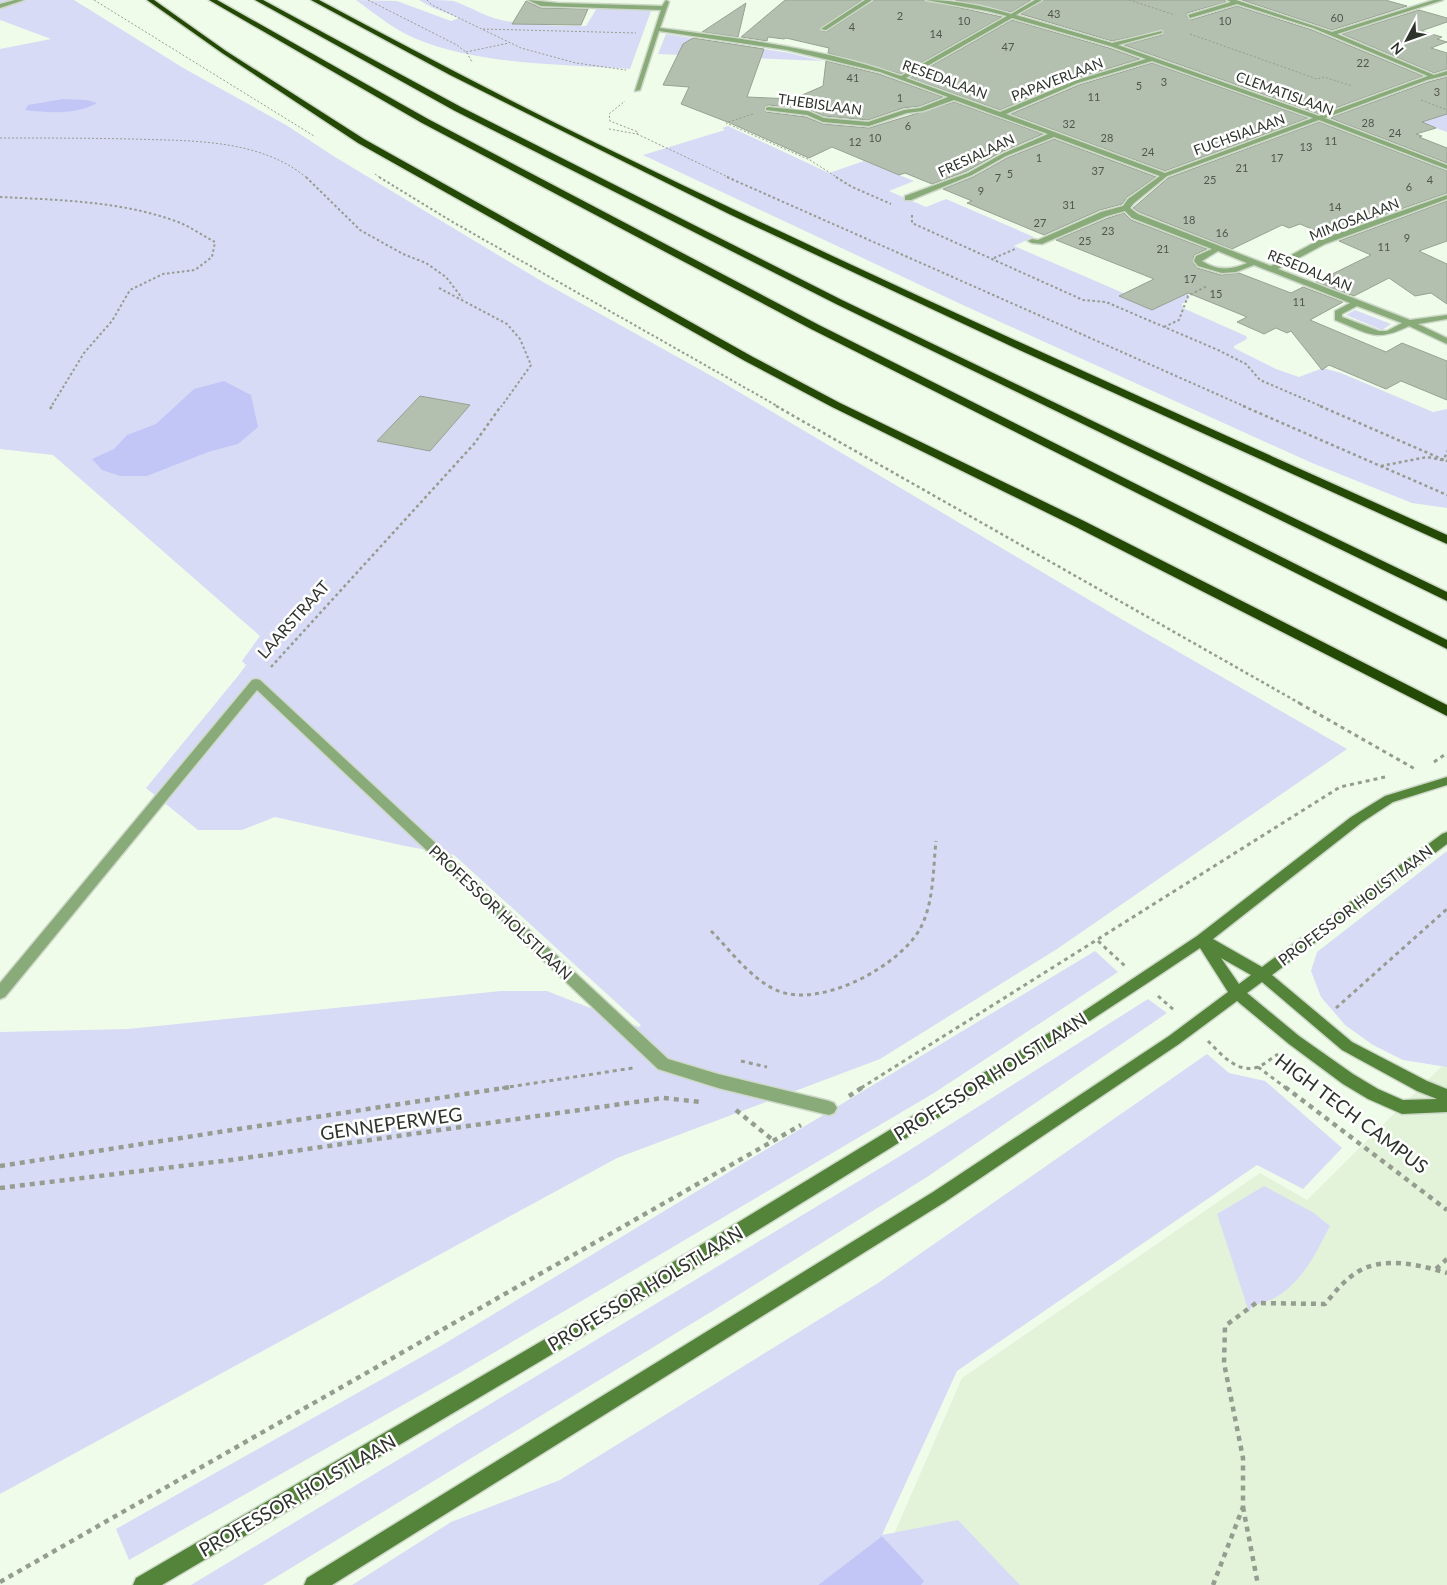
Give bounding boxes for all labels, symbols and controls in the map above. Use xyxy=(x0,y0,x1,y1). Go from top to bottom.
house number: 43 xyxy=(1048,7,1060,20)
house number: 2 xyxy=(897,9,903,22)
house number: 60 xyxy=(1331,11,1344,24)
house number: 10 xyxy=(958,14,971,27)
house number: 10 xyxy=(1219,14,1232,27)
north arrow xyxy=(1382,15,1432,65)
house number: 4 xyxy=(849,20,856,33)
house number: 14 xyxy=(930,27,943,40)
text: N xyxy=(1387,39,1407,59)
house number: 47 xyxy=(1002,40,1014,53)
street label: PAPAVERLAAN xyxy=(1009,54,1105,104)
street label: RESEDALAAN xyxy=(900,56,990,102)
house number: 22 xyxy=(1357,56,1369,69)
street label: CLEMATISLAAN xyxy=(1234,67,1336,119)
house number: 41 xyxy=(847,71,859,84)
house number: 3 xyxy=(1161,75,1167,88)
house number: 5 xyxy=(1136,79,1142,92)
house number: 3 xyxy=(1434,85,1440,98)
street label: THEBISLAAN xyxy=(777,90,863,118)
house number: 11 xyxy=(1088,90,1100,103)
house number: 1 xyxy=(897,91,903,104)
street label: FUCHSIALAAN xyxy=(1191,110,1287,158)
house number: 28 xyxy=(1362,116,1374,129)
house number: 32 xyxy=(1063,117,1075,130)
house number: 6 xyxy=(905,119,911,132)
house number: 24 xyxy=(1389,126,1402,139)
street label: FRESIALAAN xyxy=(935,130,1017,180)
house number: 10 xyxy=(869,131,882,144)
house number: 28 xyxy=(1101,131,1113,144)
house number: 11 xyxy=(1325,134,1337,147)
house number: 12 xyxy=(849,135,861,148)
house number: 13 xyxy=(1300,140,1312,153)
house number: 24 xyxy=(1142,145,1155,158)
house number: 1 xyxy=(1036,151,1042,164)
house number: 17 xyxy=(1271,151,1283,164)
house number: 21 xyxy=(1236,161,1248,174)
house number: 37 xyxy=(1092,164,1104,177)
house number: 5 xyxy=(1007,167,1013,180)
house number: 7 xyxy=(995,171,1001,184)
house number: 25 xyxy=(1204,173,1216,186)
house number: 4 xyxy=(1427,173,1434,186)
house number: 6 xyxy=(1406,180,1412,193)
house number: 9 xyxy=(978,184,984,197)
street label: MIMOSALAAN xyxy=(1307,194,1401,244)
house number: 31 xyxy=(1063,198,1075,211)
house number: 14 xyxy=(1329,200,1342,213)
house number: 18 xyxy=(1183,213,1195,226)
house number: 27 xyxy=(1034,216,1046,229)
house number: 23 xyxy=(1102,224,1114,237)
house number: 16 xyxy=(1216,226,1228,239)
house number: 9 xyxy=(1404,231,1410,244)
house number: 25 xyxy=(1079,234,1091,247)
house number: 11 xyxy=(1378,240,1390,253)
house number: 21 xyxy=(1157,242,1169,255)
street label: RESEDALAAN xyxy=(1265,245,1355,295)
house number: 17 xyxy=(1184,272,1196,285)
house number: 15 xyxy=(1210,287,1222,300)
house number: 11 xyxy=(1293,295,1305,308)
street label: LAARSTRAAT xyxy=(253,576,333,662)
street label: PROFESSOR HOLSTLAAN xyxy=(426,841,576,983)
street label: PROFESSOR HOLSTLAAN xyxy=(1274,841,1436,969)
street label: PROFESSOR HOLSTLAAN xyxy=(889,1007,1091,1145)
street label: HIGH TECH CAMPUS xyxy=(1271,1048,1433,1178)
street label: GENNEPERWEG xyxy=(319,1102,463,1144)
street label: PROFESSOR HOLSTLAAN xyxy=(543,1221,747,1355)
street label: PROFESSOR HOLSTLAAN xyxy=(194,1429,400,1561)

